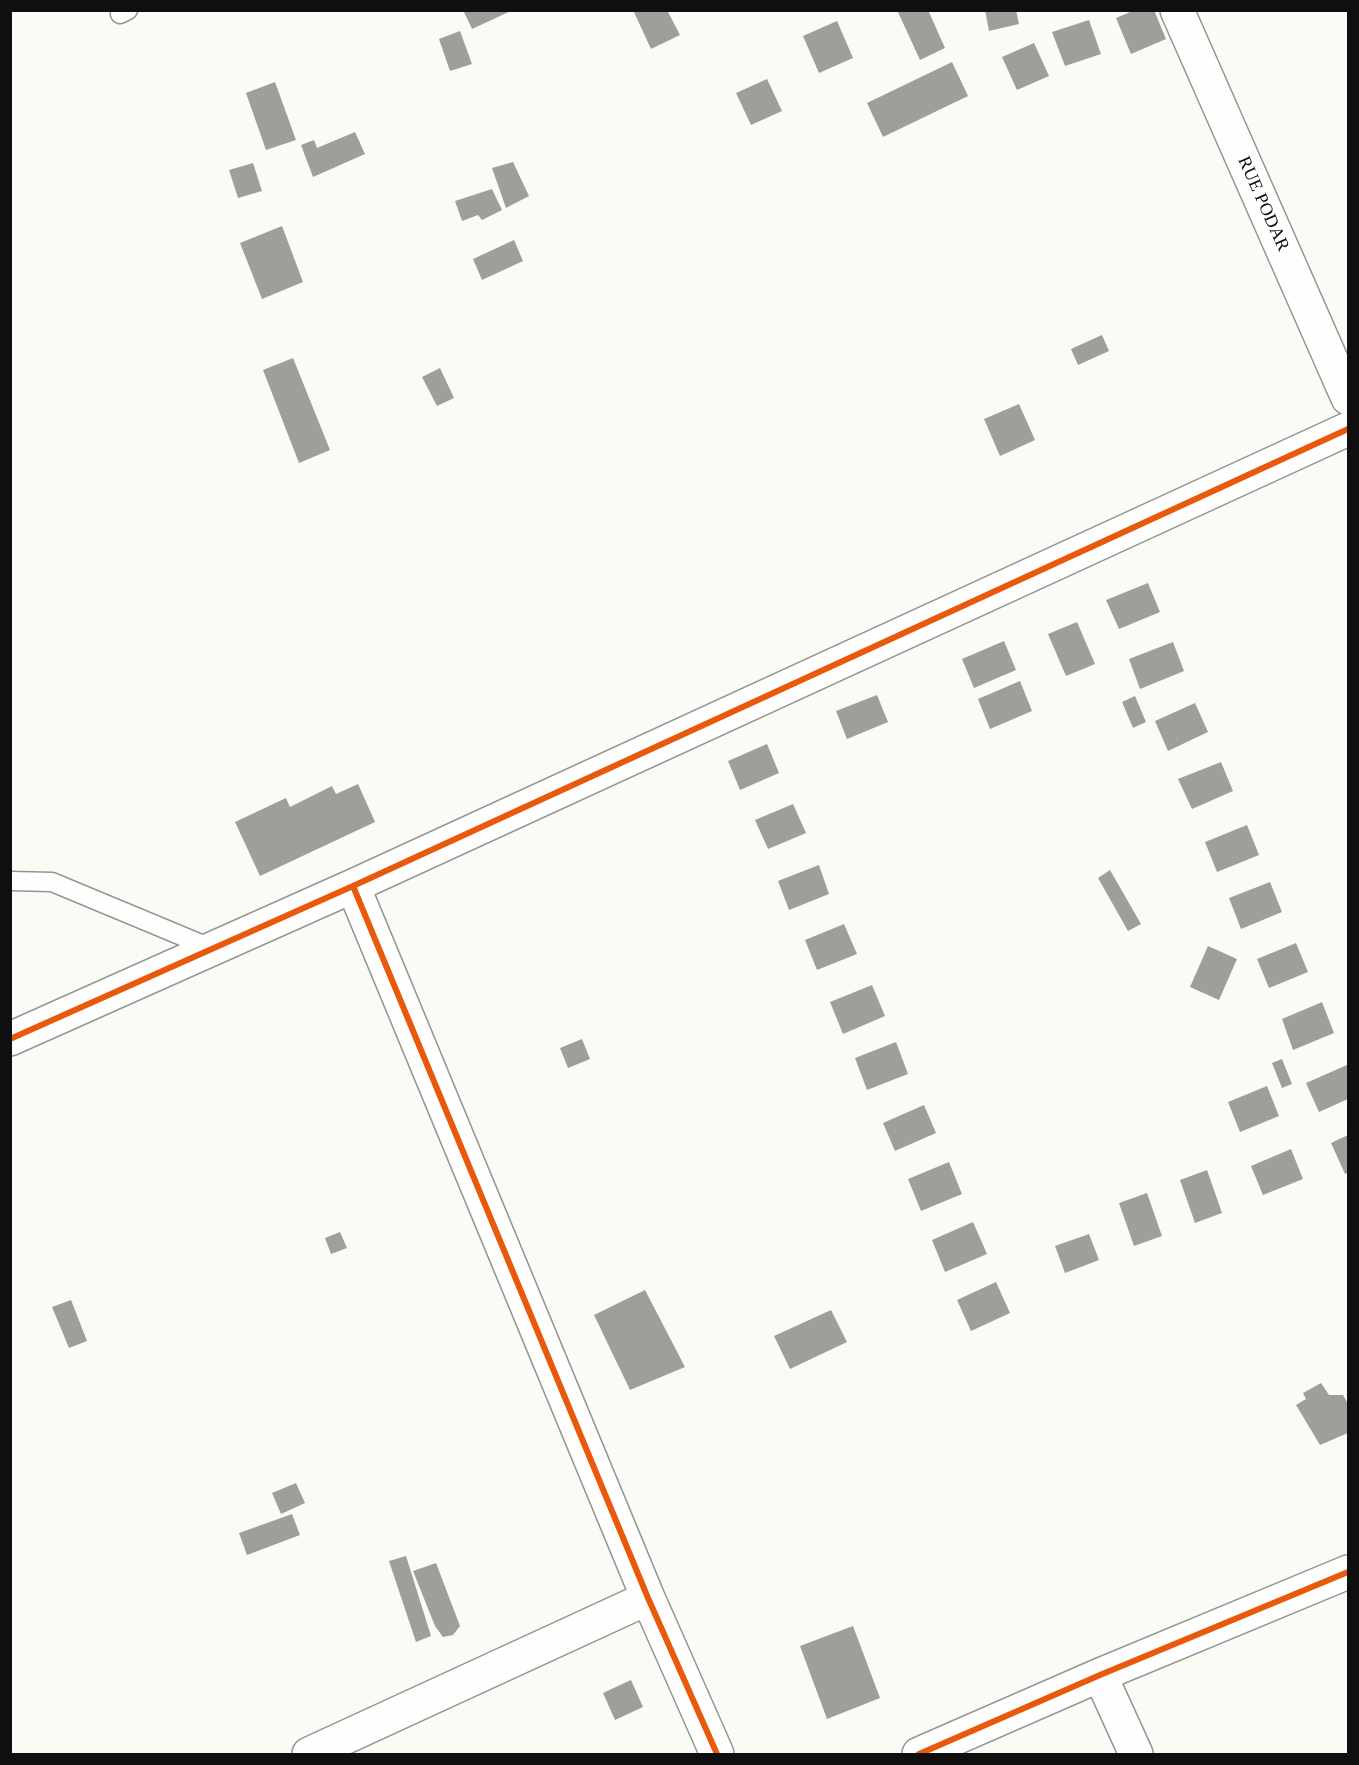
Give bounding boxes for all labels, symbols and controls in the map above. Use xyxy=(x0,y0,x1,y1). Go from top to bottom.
street label: RUE PODAR xyxy=(1232,153,1294,255)

